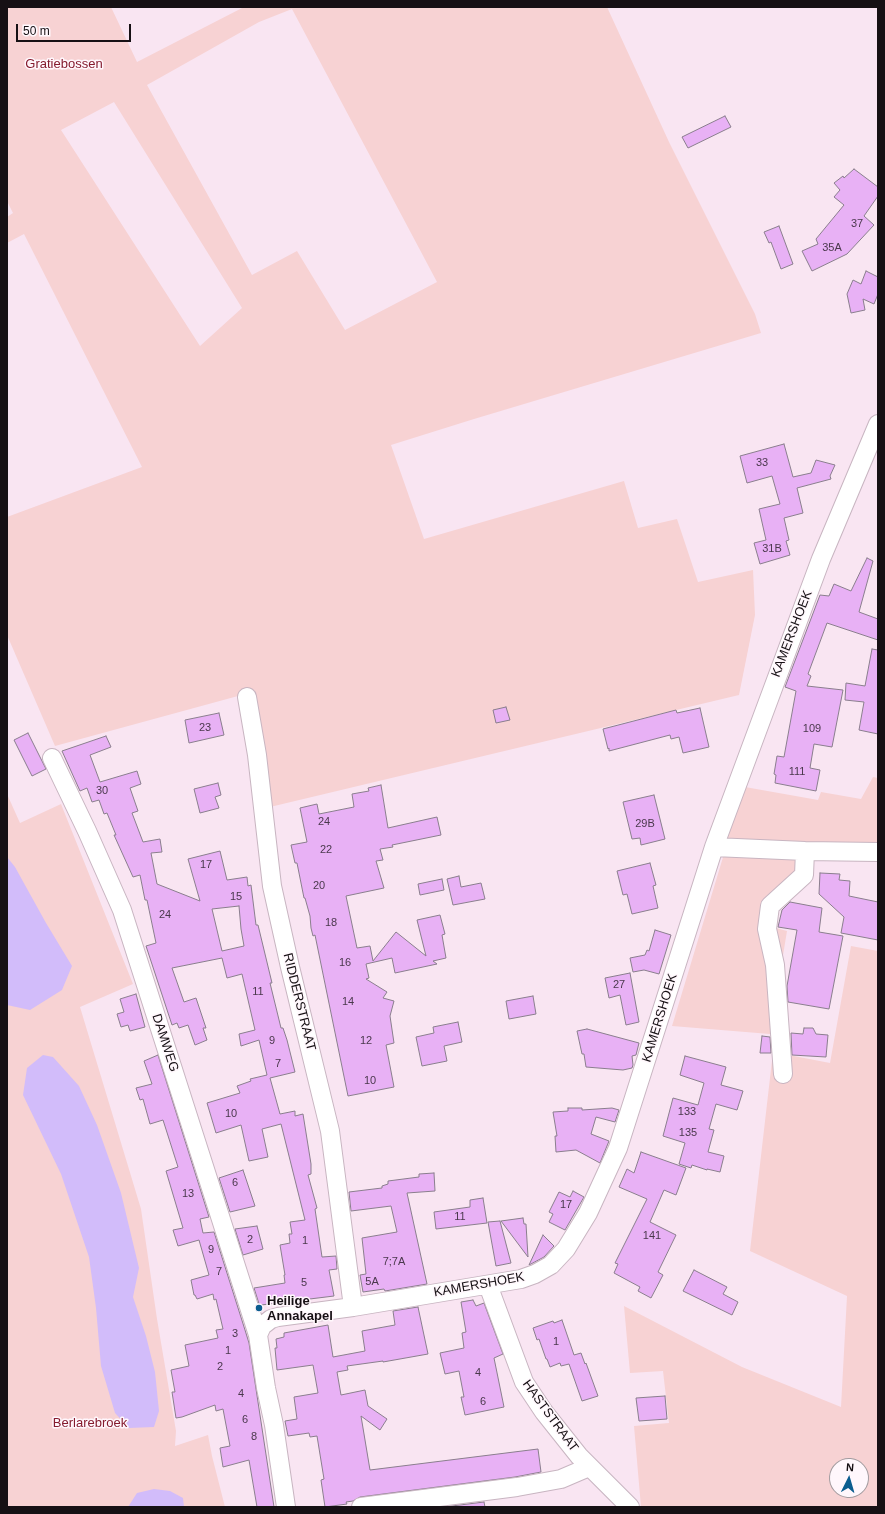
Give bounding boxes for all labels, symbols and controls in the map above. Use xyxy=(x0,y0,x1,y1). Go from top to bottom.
scale bar xyxy=(18,16,133,42)
text: 50 m xyxy=(23,24,50,38)
park label: Gratiebossen xyxy=(25,56,103,72)
house number: 37 xyxy=(851,217,863,231)
house number: 35A xyxy=(822,241,842,255)
house number: 33 xyxy=(756,456,768,470)
house number: 31B xyxy=(762,542,782,556)
street label: KAMERSHOEK xyxy=(768,588,816,680)
house number: 23 xyxy=(199,721,211,735)
house number: 109 xyxy=(803,722,821,736)
house number: 111 xyxy=(789,765,805,779)
house number: 30 xyxy=(96,784,108,798)
house number: 24 xyxy=(318,815,330,829)
house number: 29B xyxy=(635,817,655,831)
house number: 22 xyxy=(320,843,332,857)
house number: 17 xyxy=(200,858,212,872)
house number: 20 xyxy=(313,879,325,893)
house number: 15 xyxy=(230,890,242,904)
house number: 24 xyxy=(159,908,171,922)
house number: 18 xyxy=(325,916,337,930)
street label: RIDDERSTRAAT xyxy=(279,952,319,1052)
house number: 16 xyxy=(339,956,351,970)
street label: KAMERSHOEK xyxy=(639,972,681,1064)
house number: 27 xyxy=(613,978,625,992)
house number: 11 xyxy=(252,985,264,999)
house number: 14 xyxy=(342,995,354,1009)
street label: DAMWEG xyxy=(148,1012,182,1074)
house number: 9 xyxy=(269,1034,275,1048)
house number: 12 xyxy=(360,1034,372,1048)
house number: 7 xyxy=(275,1057,281,1071)
house number: 10 xyxy=(364,1074,376,1088)
house number: 133 xyxy=(678,1105,696,1119)
house number: 10 xyxy=(225,1107,237,1121)
house number: 135 xyxy=(679,1126,697,1140)
house number: 6 xyxy=(232,1176,238,1190)
house number: 13 xyxy=(182,1187,194,1201)
house number: 17 xyxy=(560,1198,572,1212)
house number: 11 xyxy=(454,1210,466,1224)
house number: 141 xyxy=(643,1229,661,1243)
house number: 2 xyxy=(247,1233,253,1247)
house number: 1 xyxy=(302,1234,308,1248)
house number: 9 xyxy=(208,1243,214,1257)
house number: 7;7A xyxy=(383,1255,405,1269)
house number: 7 xyxy=(216,1265,222,1279)
street label: KAMERSHOEK xyxy=(432,1269,526,1301)
house number: 5A xyxy=(365,1275,379,1289)
house number: 5 xyxy=(301,1276,307,1290)
place label: Heilige Annakapel xyxy=(267,1293,333,1324)
marker: Heilige Annakapel xyxy=(254,1303,264,1313)
house number: 3 xyxy=(232,1327,238,1341)
house number: 1 xyxy=(553,1335,559,1349)
house number: 1 xyxy=(225,1344,231,1358)
house number: 2 xyxy=(217,1360,223,1374)
house number: 4 xyxy=(475,1366,481,1380)
street label: HASTSTRAAT xyxy=(519,1377,581,1455)
house number: 4 xyxy=(238,1387,244,1401)
house number: 6 xyxy=(480,1395,486,1409)
house number: 6 xyxy=(242,1413,248,1427)
park label: Berlarebroek xyxy=(53,1415,127,1431)
house number: 8 xyxy=(251,1430,257,1444)
north arrow xyxy=(829,1458,869,1498)
text: N xyxy=(845,1461,854,1473)

